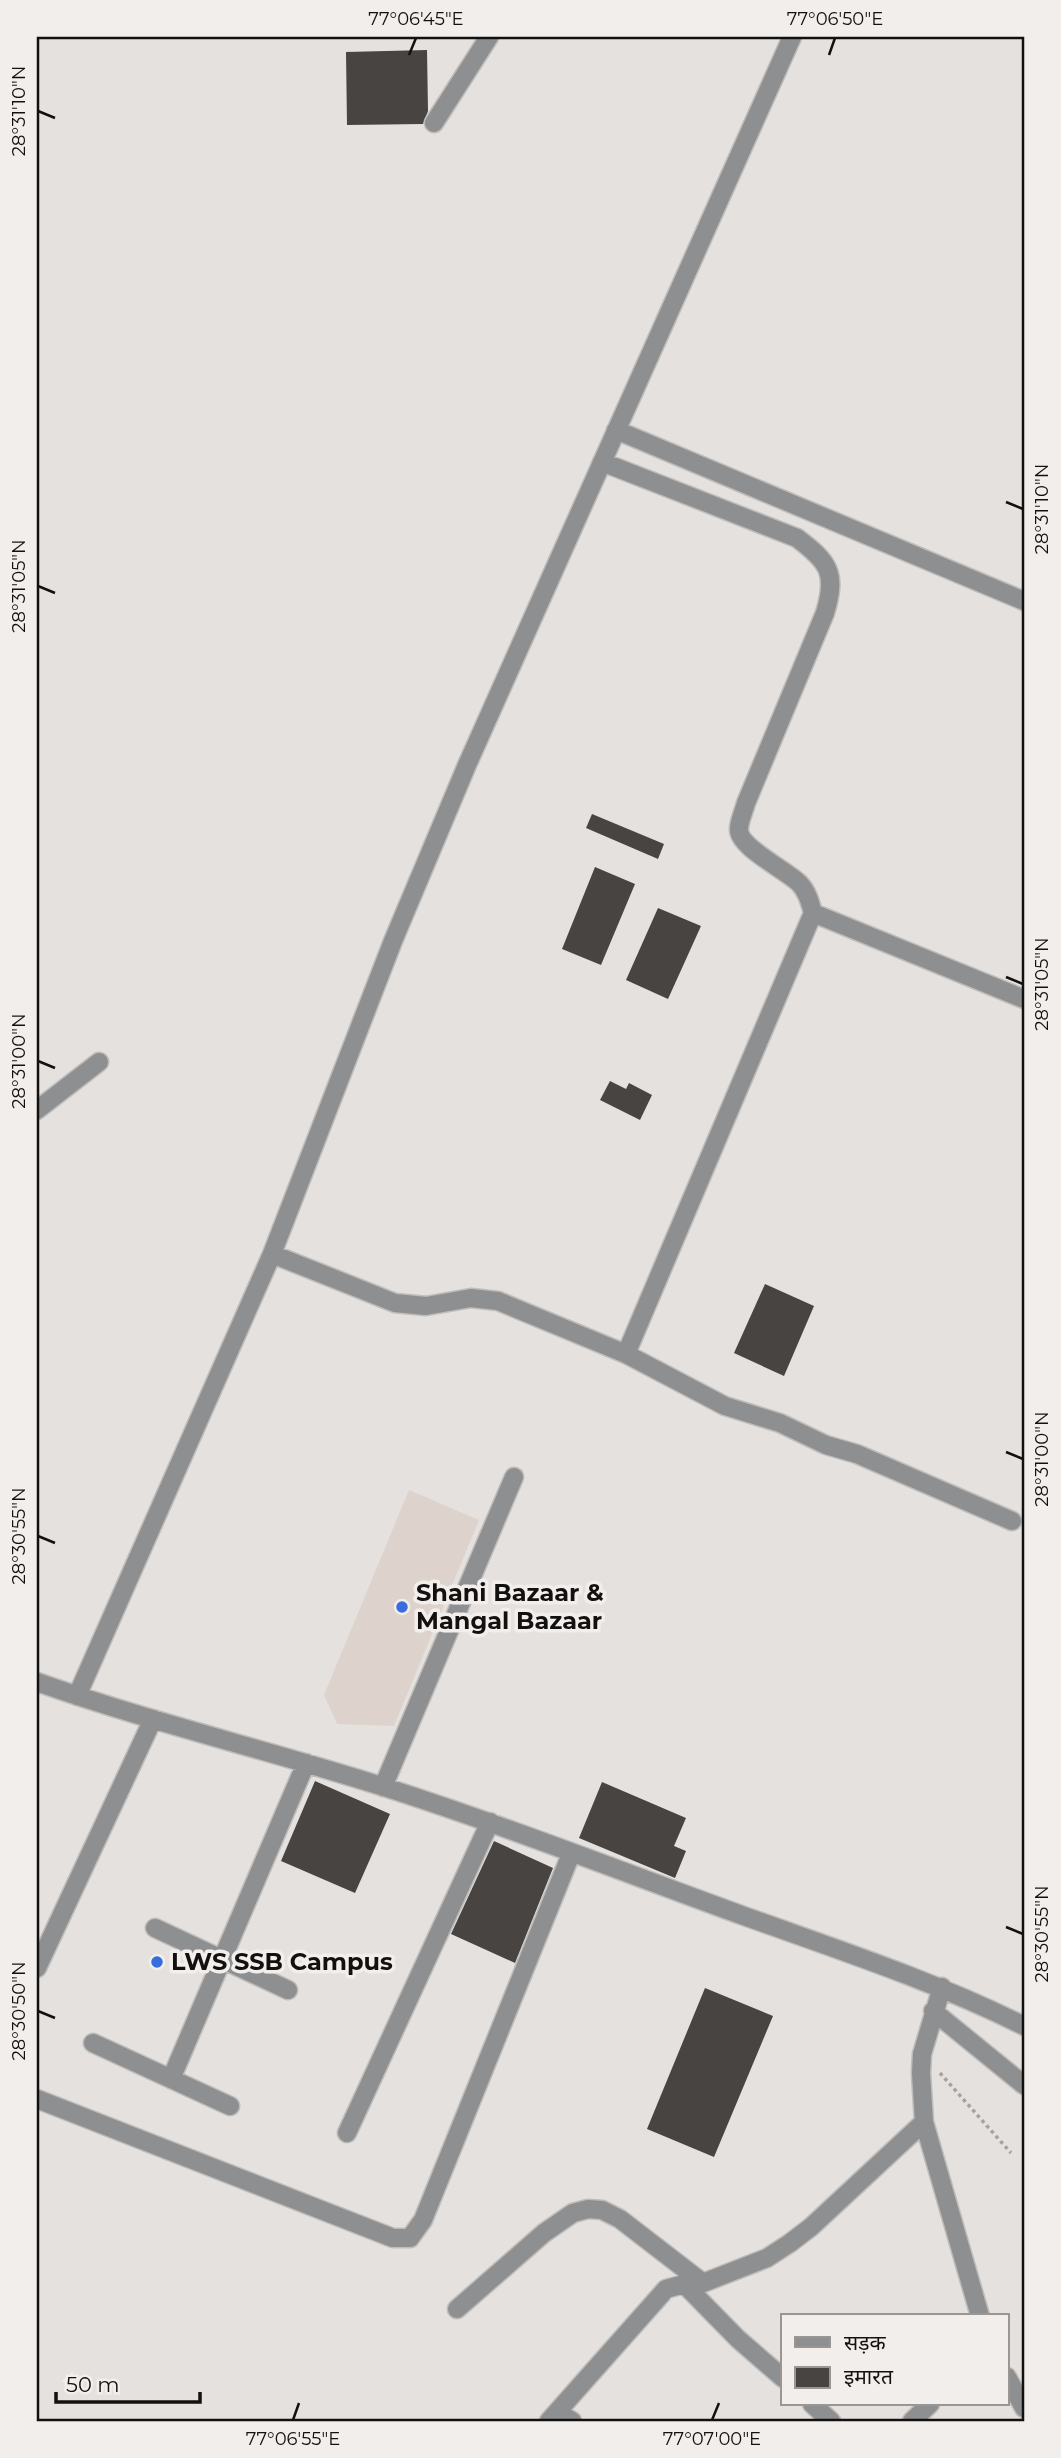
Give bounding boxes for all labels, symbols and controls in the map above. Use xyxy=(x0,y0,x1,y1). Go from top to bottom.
text: 77°06'45"E xyxy=(368,8,464,30)
text: 77°06'50"E xyxy=(787,8,883,30)
text: 28°31'10"N xyxy=(8,66,30,156)
text: 28°31'10"N xyxy=(1031,464,1053,554)
text: 28°31'05"N xyxy=(8,539,30,633)
text: 28°31'05"N xyxy=(1031,937,1053,1031)
text: 28°31'00"N xyxy=(8,1013,30,1109)
text: 28°31'00"N xyxy=(1031,1411,1053,1507)
text: 28°30'55"N xyxy=(8,1487,30,1585)
place label: Shani Bazaar & Mangal Bazaar xyxy=(416,1578,604,1635)
marker: Shani Bazaar & Mangal Bazaar xyxy=(394,1599,410,1615)
text: 28°30'55"N xyxy=(1031,1885,1053,1983)
place label: LWS SSB Campus xyxy=(171,1947,393,1976)
marker: LWS SSB Campus xyxy=(149,1954,165,1970)
text: 28°30'50"N xyxy=(8,1961,30,2061)
legend xyxy=(781,2314,1009,2406)
text: सड़क xyxy=(844,2330,886,2355)
scale bar xyxy=(56,2360,200,2404)
text: इमारत xyxy=(844,2364,894,2389)
text: 50 m xyxy=(66,2372,120,2397)
text: 77°06'55"E xyxy=(246,2428,340,2450)
text: 77°07'00"E xyxy=(663,2428,761,2450)

